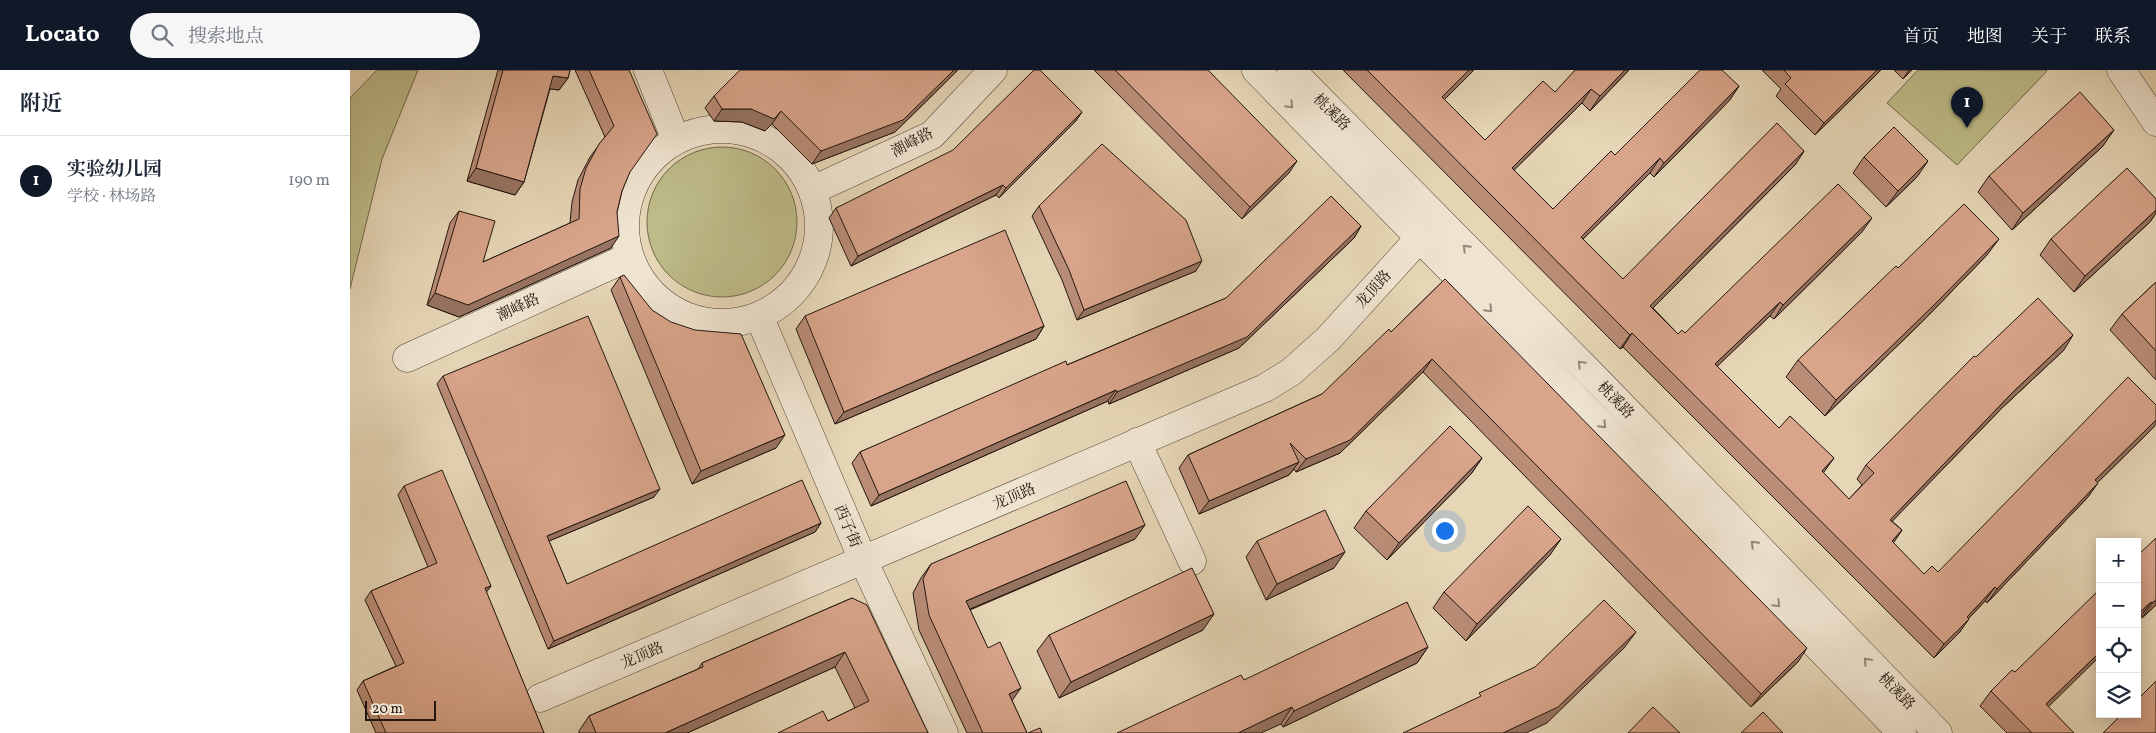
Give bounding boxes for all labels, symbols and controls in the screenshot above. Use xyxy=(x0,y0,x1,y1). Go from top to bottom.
search box xyxy=(130,13,480,58)
text: Locato xyxy=(25,18,100,52)
icon: search xyxy=(148,21,176,49)
text: 搜索地点 xyxy=(188,24,264,50)
text: 首页 xyxy=(1903,25,1939,50)
text: 地图 xyxy=(1967,25,2003,50)
text: 关于 xyxy=(2031,25,2067,50)
text: 联系 xyxy=(2095,25,2131,50)
pin: 1 xyxy=(1951,87,1983,128)
text: 附近 xyxy=(20,90,62,119)
street label: 桃溪路 xyxy=(1308,90,1354,136)
one-way arrow xyxy=(1284,99,1293,108)
street label: 潮峰路 xyxy=(888,123,938,163)
text: 实验幼儿园 xyxy=(67,157,162,183)
text: 1 xyxy=(33,170,39,192)
text: 190 m xyxy=(288,170,330,192)
text: 学校 · 林场路 xyxy=(67,186,157,208)
one-way arrow xyxy=(1463,245,1472,254)
street label: 龙顶路 xyxy=(1351,266,1397,314)
street label: 潮峰路 xyxy=(494,289,543,327)
one-way arrow xyxy=(1483,303,1492,312)
one-way arrow xyxy=(1578,361,1587,370)
street label: 桃溪路 xyxy=(1592,378,1638,425)
one-way arrow xyxy=(1597,419,1606,428)
street label: 龙顶路 xyxy=(990,479,1039,516)
street label: 西子街 xyxy=(828,502,865,551)
your location xyxy=(1432,518,1458,544)
map controls xyxy=(2096,538,2141,718)
button: + xyxy=(2096,538,2141,583)
one-way arrow xyxy=(1751,541,1760,550)
button: − xyxy=(2096,583,2141,628)
one-way arrow xyxy=(1771,598,1780,607)
button: locate xyxy=(2096,628,2141,673)
street label: 龙顶路 xyxy=(618,638,667,675)
one-way arrow xyxy=(1864,657,1873,666)
street label: 桃溪路 xyxy=(1873,669,1919,716)
button: layers xyxy=(2096,673,2141,718)
scale bar xyxy=(365,698,436,721)
text: 20 m xyxy=(372,700,403,719)

